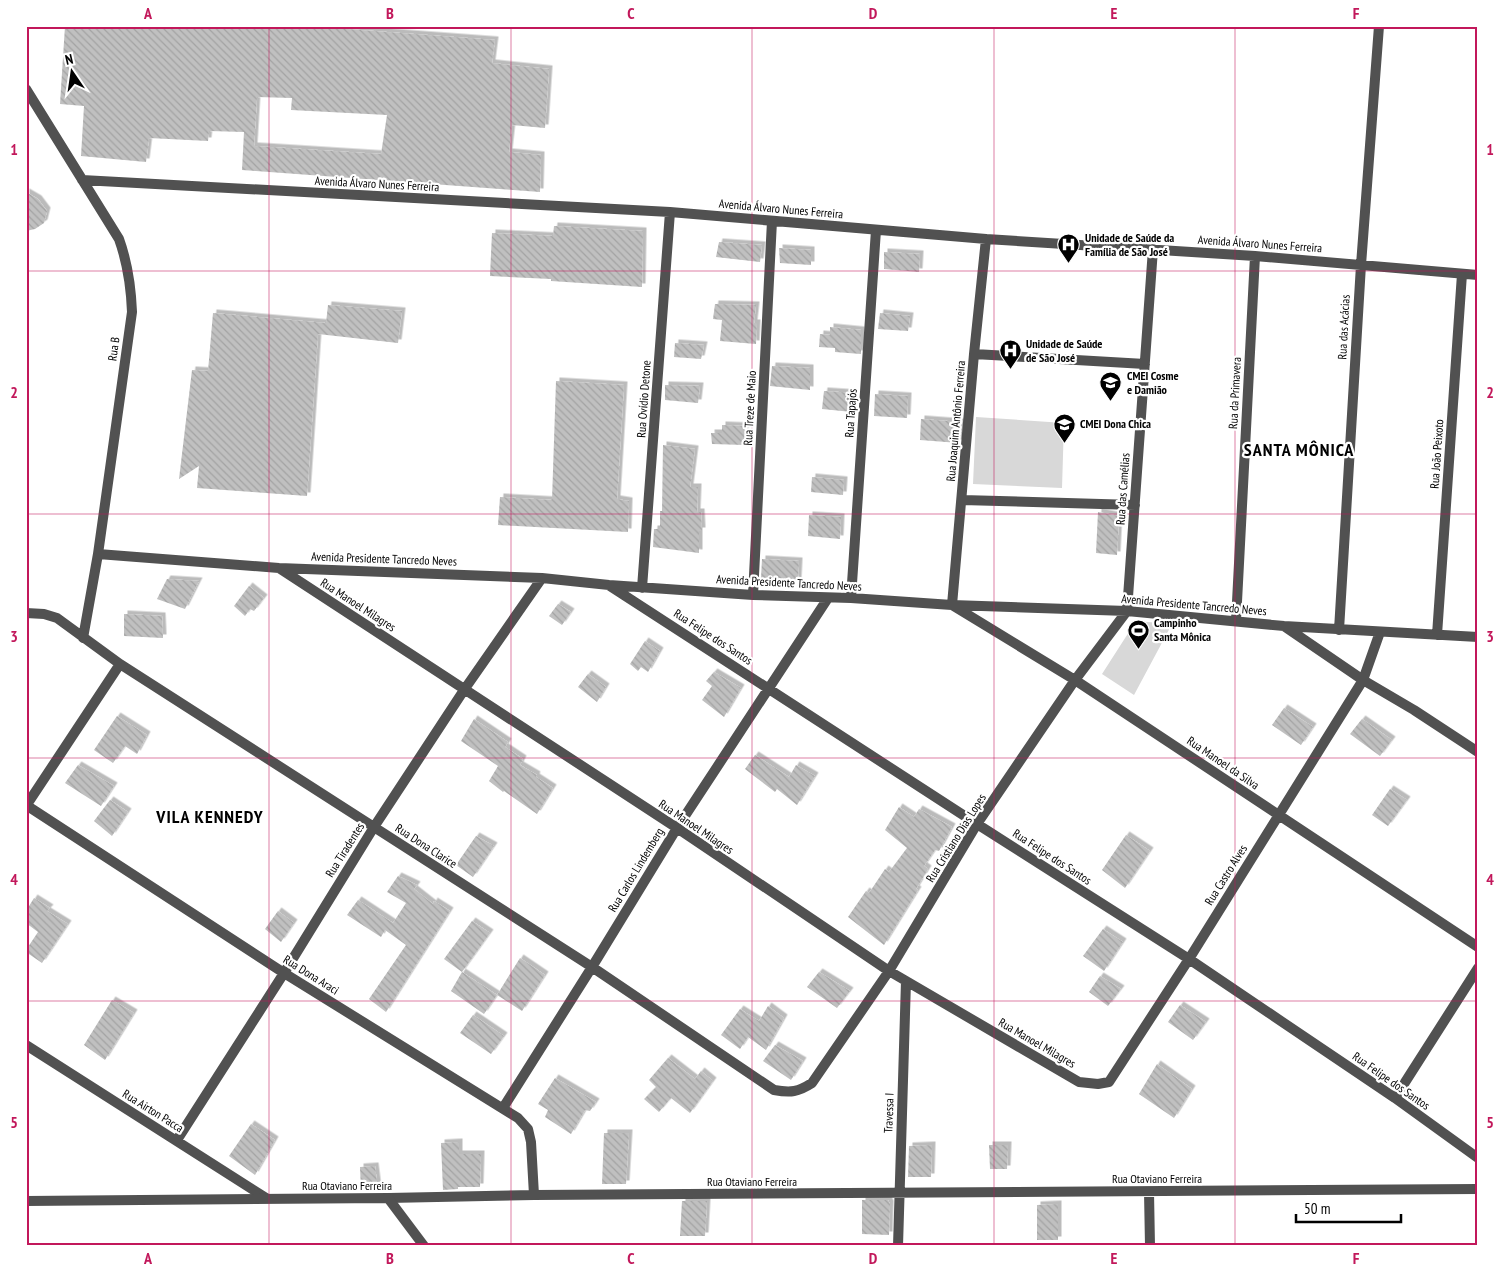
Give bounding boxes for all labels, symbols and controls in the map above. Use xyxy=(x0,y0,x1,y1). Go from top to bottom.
text: A xyxy=(143,3,153,23)
text: B xyxy=(386,3,394,23)
text: C xyxy=(627,3,635,23)
text: D xyxy=(869,3,878,23)
text: E xyxy=(1111,3,1118,23)
text: F xyxy=(1353,3,1360,23)
north arrow xyxy=(48,48,98,98)
text: N xyxy=(63,50,75,69)
text: 1 xyxy=(10,139,18,159)
text: 1 xyxy=(1486,139,1494,159)
street label: Avenida Álvaro Nunes Ferreira xyxy=(314,173,440,194)
street label: Avenida Álvaro Nunes Ferreira xyxy=(718,196,844,221)
place label: Unidade de Saúde da Família de São José xyxy=(1085,230,1174,259)
street label: Avenida Álvaro Nunes Ferreira xyxy=(1197,232,1323,255)
hospital icon: Unidade de Saúde da Família de São José xyxy=(1057,233,1081,264)
street label: Rua das Acácias xyxy=(1334,294,1353,360)
street label: Rua B xyxy=(104,336,123,362)
place label: Unidade de Saúde de São José xyxy=(1026,336,1103,365)
hospital icon: Unidade de Saúde de São José xyxy=(998,339,1022,370)
street label: Rua da Primavera xyxy=(1225,356,1244,429)
street label: Rua Ovídio Detone xyxy=(633,360,654,438)
street label: Rua Joaquim Antônio Ferreira xyxy=(943,360,968,482)
place label: CMEI Cosme e Damião xyxy=(1127,368,1179,397)
street label: Rua Treze de Maio xyxy=(740,370,759,446)
school or university icon: CMEI Cosme e Damião xyxy=(1099,371,1123,402)
text: 2 xyxy=(10,382,18,402)
text: 2 xyxy=(1486,382,1494,402)
street label: Rua Tapajós xyxy=(841,388,860,438)
school or university icon: CMEI Dona Chica xyxy=(1052,412,1076,443)
place label: CMEI Dona Chica xyxy=(1080,416,1151,431)
street label: Rua João Peixoto xyxy=(1427,419,1446,489)
district label: SANTA MÔNICA xyxy=(1244,438,1354,461)
street label: Rua das Camélias xyxy=(1113,452,1132,525)
street label: Avenida Presidente Tancredo Neves xyxy=(311,548,457,569)
street label: Avenida Presidente Tancredo Neves xyxy=(716,571,862,594)
street label: Rua Manoel Milagres xyxy=(318,575,399,635)
street label: Avenida Presidente Tancredo Neves xyxy=(1121,591,1267,618)
street label: Rua Felipe dos Santos xyxy=(671,606,756,668)
place label: Campinho Santa Mônica xyxy=(1154,615,1211,644)
sports icon: Campinho Santa Mônica xyxy=(1126,618,1150,649)
text: 3 xyxy=(10,626,18,646)
text: 3 xyxy=(1486,626,1494,646)
street label: Rua Manoel da Silva xyxy=(1184,733,1262,792)
street label: Rua Cristiano Dias Lopes xyxy=(922,791,989,885)
street label: Rua Manoel Milagres xyxy=(656,796,736,857)
district label: VILA KENNEDY xyxy=(155,805,264,828)
street label: Rua Tiradentes xyxy=(322,820,367,880)
street label: Rua Dona Clarice xyxy=(393,820,460,871)
street label: Rua Carlos Lindemberg xyxy=(604,825,667,915)
street label: Rua Felipe dos Santos xyxy=(1010,826,1095,888)
street label: Rua Castro Alves xyxy=(1201,842,1250,908)
text: 4 xyxy=(10,869,18,889)
text: 4 xyxy=(1486,869,1494,889)
street label: Rua Dona Araci xyxy=(281,952,342,998)
street label: Rua Manoel Milagres xyxy=(996,1014,1079,1071)
street label: Rua Felipe dos Santos xyxy=(1350,1048,1433,1113)
street label: Rua Airton Pacca xyxy=(120,1086,187,1135)
street label: Travessa I xyxy=(880,1093,897,1133)
text: 5 xyxy=(10,1112,18,1132)
text: 5 xyxy=(1486,1112,1494,1132)
street label: Rua Otaviano Ferreira xyxy=(1112,1171,1202,1186)
street label: Rua Otaviano Ferreira xyxy=(707,1174,797,1189)
street label: Rua Otaviano Ferreira xyxy=(302,1178,392,1193)
scale bar xyxy=(1296,1192,1402,1224)
text: 50 m xyxy=(1304,1199,1330,1218)
text: A xyxy=(143,1248,153,1268)
text: B xyxy=(386,1248,394,1268)
text: C xyxy=(627,1248,635,1268)
text: D xyxy=(869,1248,878,1268)
text: E xyxy=(1111,1248,1118,1268)
text: F xyxy=(1353,1248,1360,1268)

